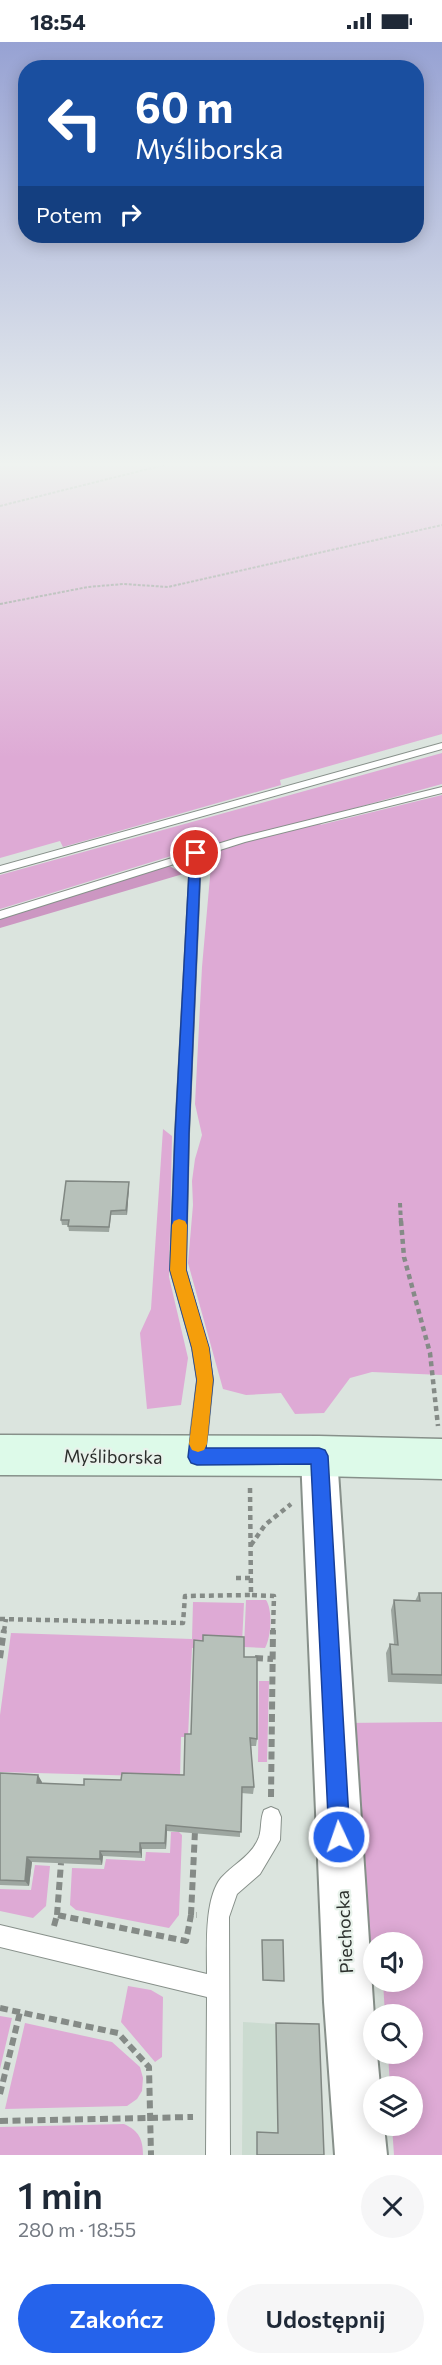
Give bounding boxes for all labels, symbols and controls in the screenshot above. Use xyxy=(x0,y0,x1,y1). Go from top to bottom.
text: 18:54 xyxy=(30,8,86,35)
text: 60 m xyxy=(135,80,234,132)
icon: left xyxy=(36,84,114,162)
text: Myśliborska xyxy=(135,132,283,165)
icon: right xyxy=(114,198,147,231)
text: Potem xyxy=(36,201,102,228)
pin xyxy=(170,827,221,878)
icon: arrive xyxy=(179,836,212,869)
street label: Myśliborska xyxy=(63,1444,163,1468)
position arrow xyxy=(307,1805,371,1869)
street label: Piechocka xyxy=(331,1890,357,1974)
map controls xyxy=(363,1932,423,2136)
button: sound xyxy=(363,1932,423,1992)
button: search xyxy=(363,2004,423,2064)
button: layers xyxy=(363,2076,423,2136)
text: 1 min xyxy=(18,2172,103,2216)
button: close xyxy=(361,2175,424,2238)
text: 280 m · 18:55 xyxy=(18,2217,136,2241)
button: Zakończ xyxy=(18,2284,215,2353)
button: Udostępnij xyxy=(227,2284,424,2353)

